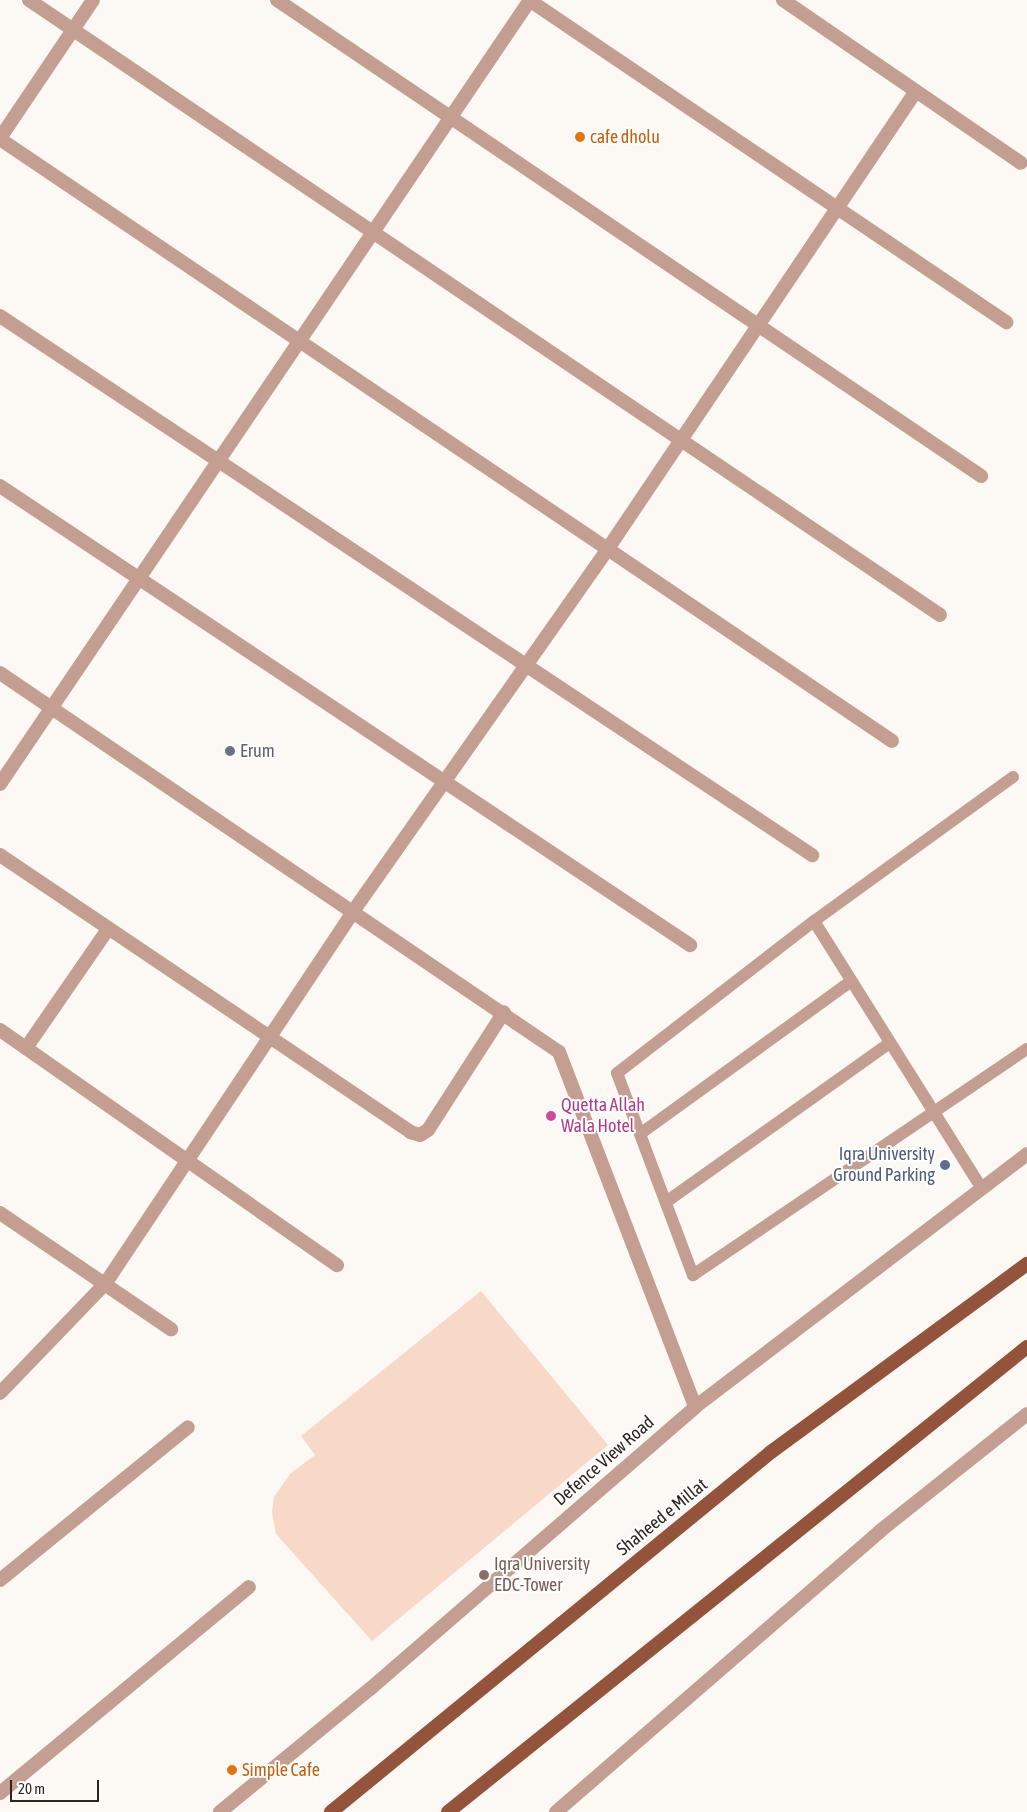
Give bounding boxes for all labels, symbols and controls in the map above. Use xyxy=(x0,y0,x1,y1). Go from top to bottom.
place label: cafe dholu xyxy=(590,126,660,148)
marker: cafe dholu xyxy=(574,131,586,143)
place label: Erum xyxy=(240,740,275,762)
marker: Erum xyxy=(224,745,236,757)
place label: Quetta Allah Wala Hotel xyxy=(561,1095,645,1138)
marker: Quetta Allah Wala Hotel xyxy=(545,1110,557,1122)
place label: Iqra University Ground Parking xyxy=(833,1144,935,1186)
marker: Iqra University Ground Parking xyxy=(939,1159,951,1171)
street label: Defence View Road xyxy=(549,1412,659,1510)
street label: Shaheed e Millat xyxy=(612,1474,712,1560)
place label: Iqra University EDC-Tower xyxy=(494,1554,590,1596)
marker: Iqra University EDC-Tower xyxy=(478,1569,490,1581)
place label: Simple Cafe xyxy=(242,1759,320,1781)
marker: Simple Cafe xyxy=(226,1764,238,1776)
scale bar xyxy=(12,1770,101,1802)
text: 20 m xyxy=(18,1780,45,1797)

